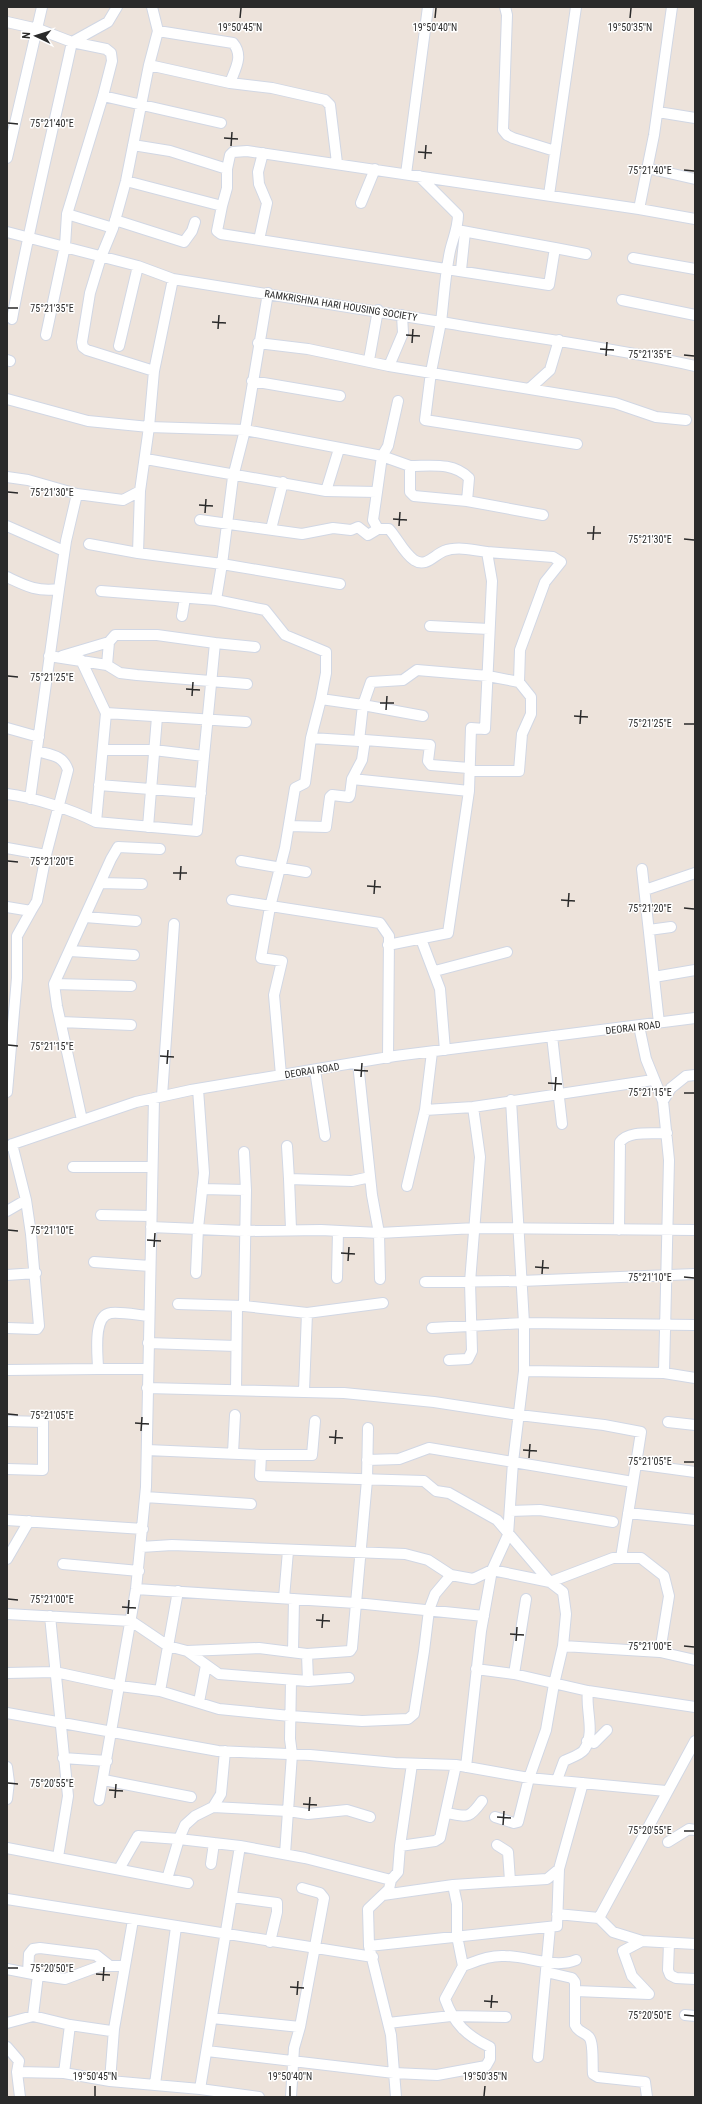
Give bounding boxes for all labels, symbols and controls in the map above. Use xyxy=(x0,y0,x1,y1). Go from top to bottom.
north arrow xyxy=(16,16,56,56)
text: 19°50'45"N xyxy=(218,22,262,33)
text: 19°50'40"N xyxy=(413,22,457,33)
text: 19°50'35"N xyxy=(608,22,652,33)
text: N xyxy=(20,31,33,39)
text: 75°21'40"E xyxy=(30,118,74,129)
text: 75°21'40"E xyxy=(628,165,672,176)
street label: RAMKRISHNA HARI HOUSING SOCIETY xyxy=(264,288,419,323)
text: 75°21'35"E xyxy=(30,303,74,314)
text: 75°21'35"E xyxy=(628,349,672,360)
text: 75°21'30"E xyxy=(30,487,74,498)
text: 75°21'30"E xyxy=(628,534,672,545)
text: 75°21'25"E xyxy=(30,672,74,683)
text: 75°21'25"E xyxy=(628,718,672,729)
text: 75°21'20"E xyxy=(30,856,74,867)
text: 75°21'20"E xyxy=(628,903,672,914)
street label: DEORAI ROAD xyxy=(605,1019,661,1036)
text: 75°21'15"E xyxy=(30,1041,74,1052)
street label: DEORAI ROAD xyxy=(284,1061,341,1080)
text: 75°21'15"E xyxy=(628,1087,672,1098)
text: 75°21'10"E xyxy=(30,1225,74,1236)
text: 75°21'10"E xyxy=(628,1272,672,1283)
text: 75°21'05"E xyxy=(30,1410,74,1421)
text: 75°21'05"E xyxy=(628,1456,672,1467)
text: 75°21'00"E xyxy=(30,1594,74,1605)
text: 75°21'00"E xyxy=(628,1641,672,1652)
text: 75°20'55"E xyxy=(30,1778,74,1789)
text: 75°20'55"E xyxy=(628,1825,672,1836)
text: 75°20'50"E xyxy=(30,1963,74,1974)
text: 75°20'50"E xyxy=(628,2010,672,2021)
text: 19°50'45"N xyxy=(73,2071,117,2082)
text: 19°50'40"N xyxy=(268,2071,312,2082)
text: 19°50'35"N xyxy=(463,2071,507,2082)

